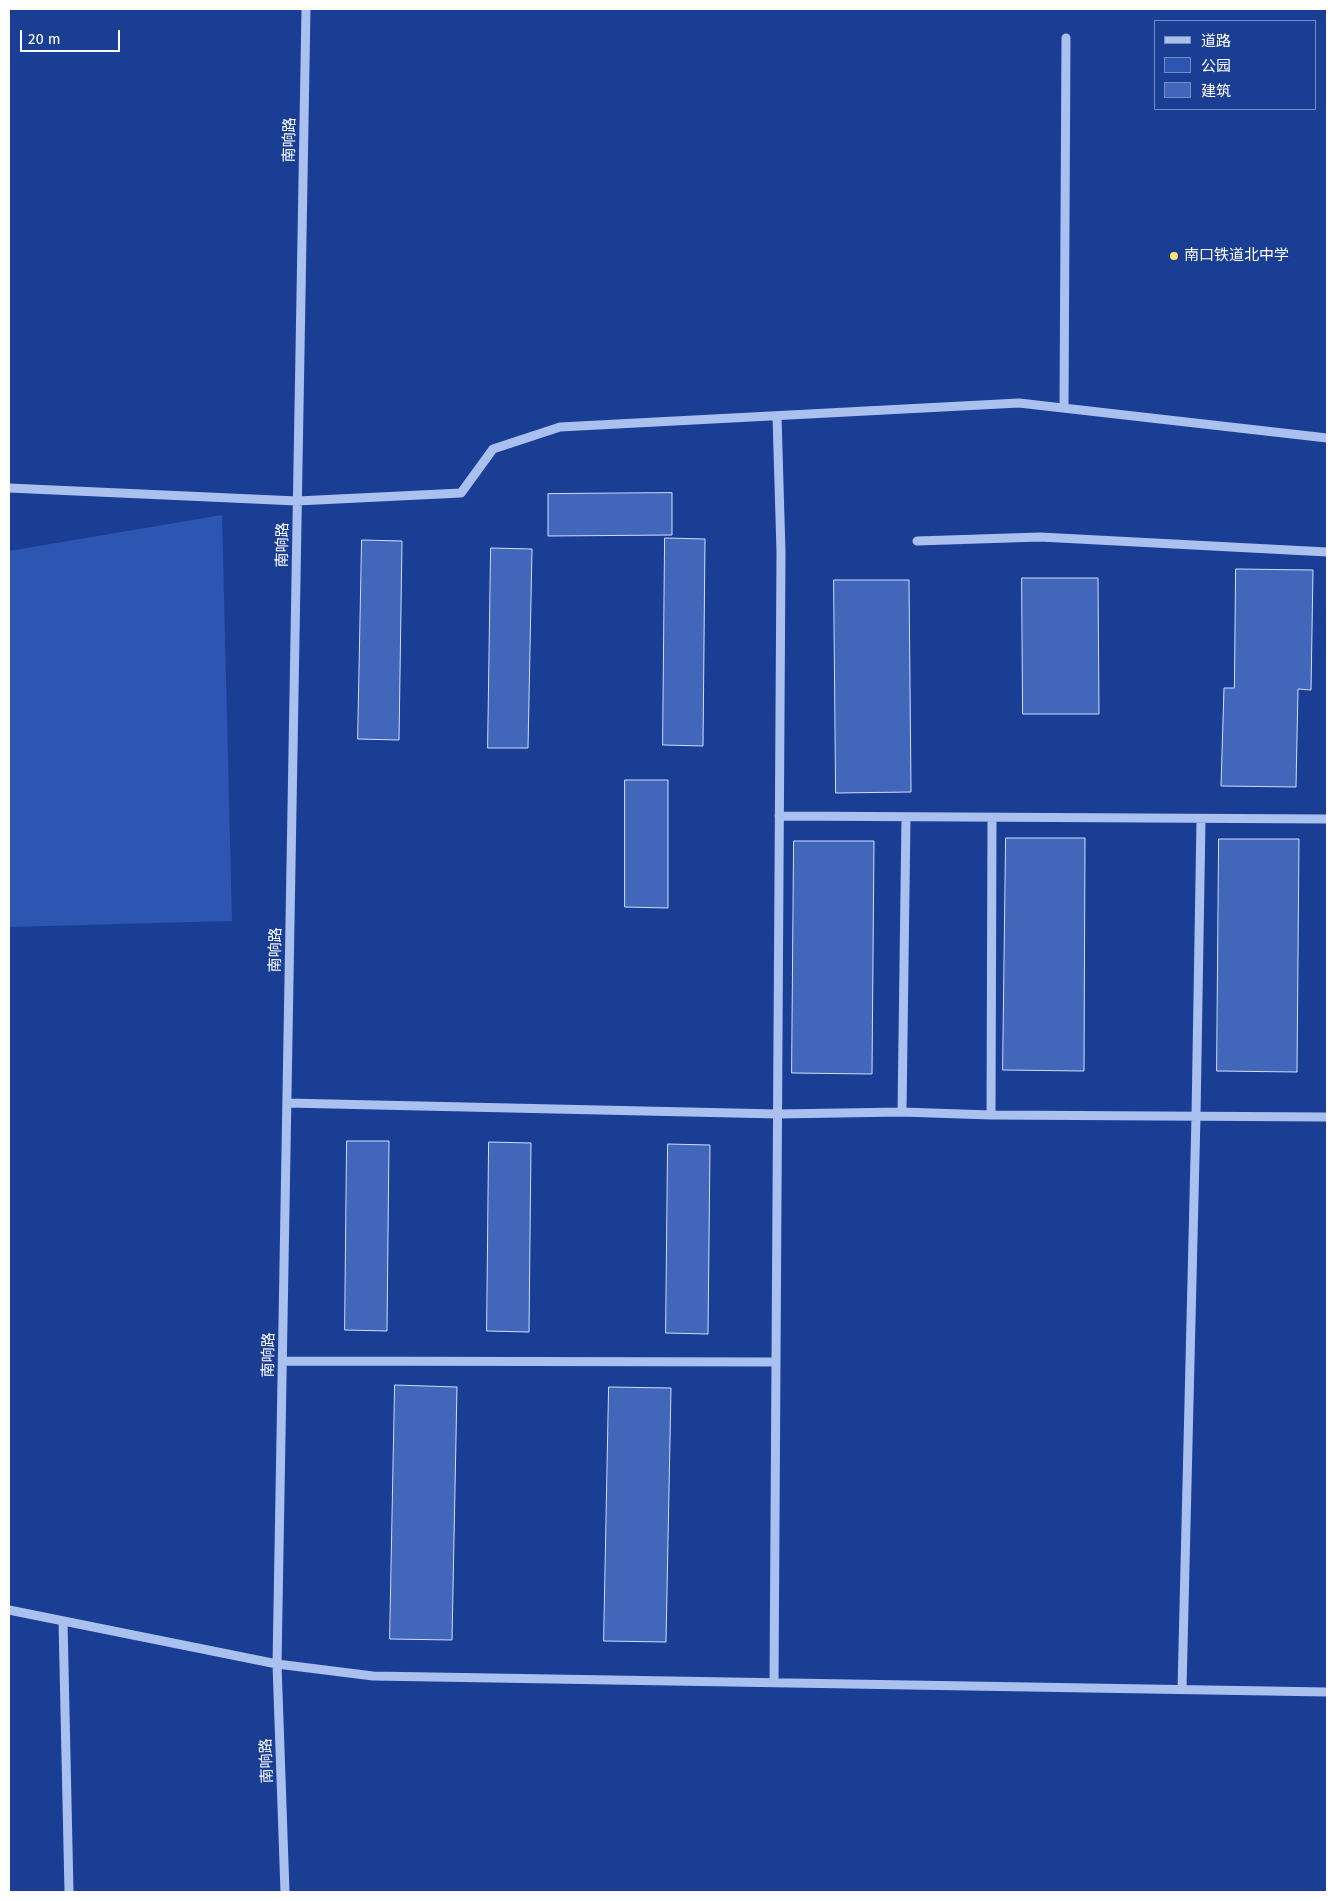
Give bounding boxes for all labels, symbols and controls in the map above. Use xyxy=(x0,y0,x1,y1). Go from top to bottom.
scale bar xyxy=(22,20,122,52)
legend xyxy=(1154,20,1316,110)
text: 20 m xyxy=(28,30,61,48)
text: 道路 xyxy=(1201,32,1231,50)
text: 公园 xyxy=(1201,57,1231,75)
text: 建筑 xyxy=(1201,82,1231,100)
street label: 南响路 xyxy=(281,117,299,163)
place label: 南口铁道北中学 xyxy=(1184,247,1289,265)
marker: 南口铁道北中学 xyxy=(1168,250,1180,262)
street label: 南响路 xyxy=(274,522,292,568)
street label: 南响路 xyxy=(267,927,285,973)
street label: 南响路 xyxy=(260,1332,278,1378)
street label: 南响路 xyxy=(257,1738,277,1784)

